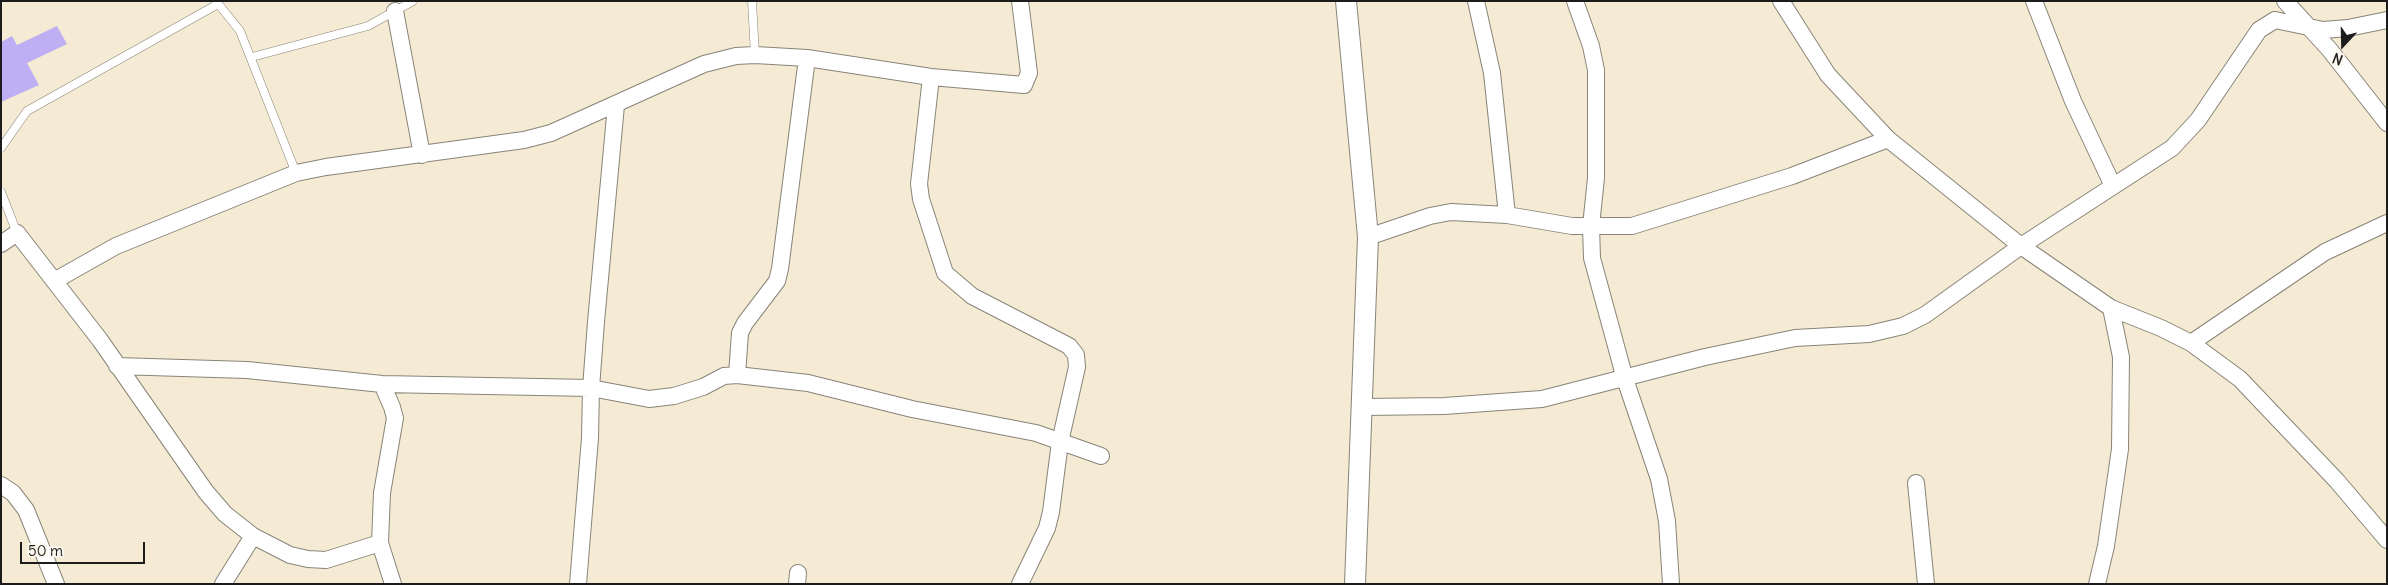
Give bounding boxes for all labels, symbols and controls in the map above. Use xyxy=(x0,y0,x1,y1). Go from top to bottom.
north arrow xyxy=(2318,20,2368,70)
text: N xyxy=(2330,49,2345,69)
scale bar xyxy=(22,532,148,564)
text: 50 m xyxy=(28,541,63,560)

